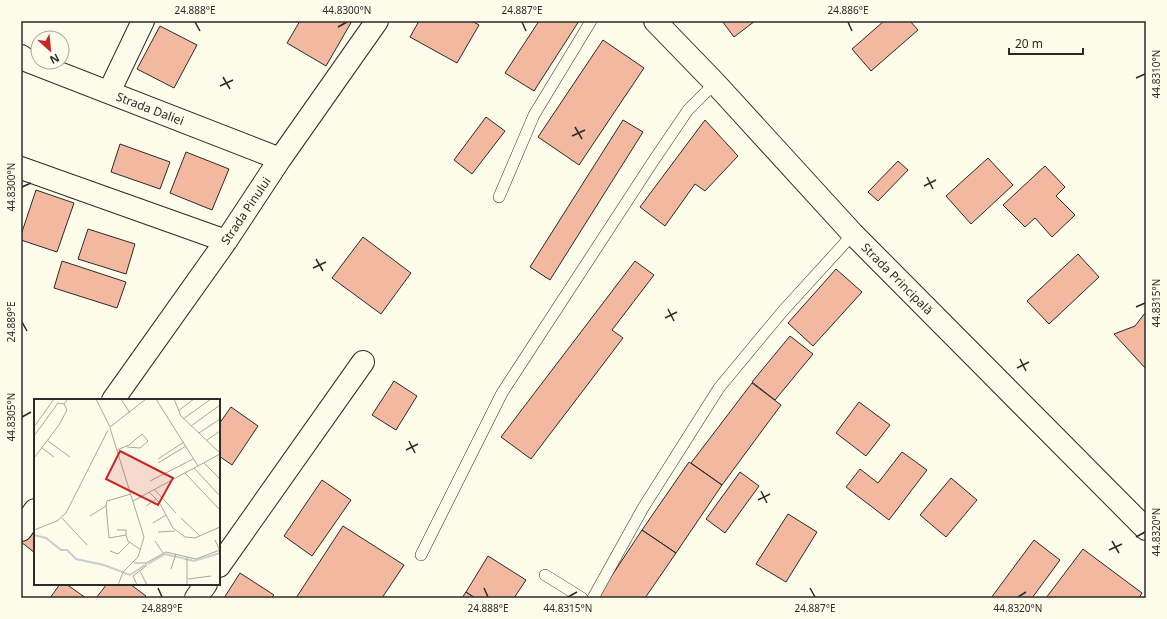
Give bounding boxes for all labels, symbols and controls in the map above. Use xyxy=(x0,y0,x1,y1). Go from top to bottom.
text: 24.888°E xyxy=(174,3,216,17)
text: 44.8300°N xyxy=(323,3,371,17)
text: 24.887°E xyxy=(501,3,543,17)
text: 24.886°E xyxy=(827,3,869,17)
north arrow xyxy=(30,30,70,70)
scale bar xyxy=(1009,30,1083,56)
text: 20 m xyxy=(1015,35,1043,52)
text: 44.8310°N xyxy=(1149,50,1163,98)
text: N xyxy=(47,51,62,68)
street label: Strada Daliei xyxy=(114,88,186,129)
text: 44.8300°N xyxy=(4,163,18,211)
street label: Strada Pinului xyxy=(217,173,275,248)
street label: Strada Principală xyxy=(858,239,937,318)
text: 44.8315°N xyxy=(1149,279,1163,327)
text: 24.889°E xyxy=(4,301,18,343)
text: 44.8305°N xyxy=(4,393,18,441)
inset map xyxy=(34,399,220,585)
text: 44.8320°N xyxy=(1149,508,1163,556)
text: 24.889°E xyxy=(141,601,183,615)
text: 24.888°E xyxy=(467,601,509,615)
text: 44.8315°N xyxy=(544,601,592,615)
text: 24.887°E xyxy=(794,601,836,615)
text: 44.8320°N xyxy=(994,601,1042,615)

